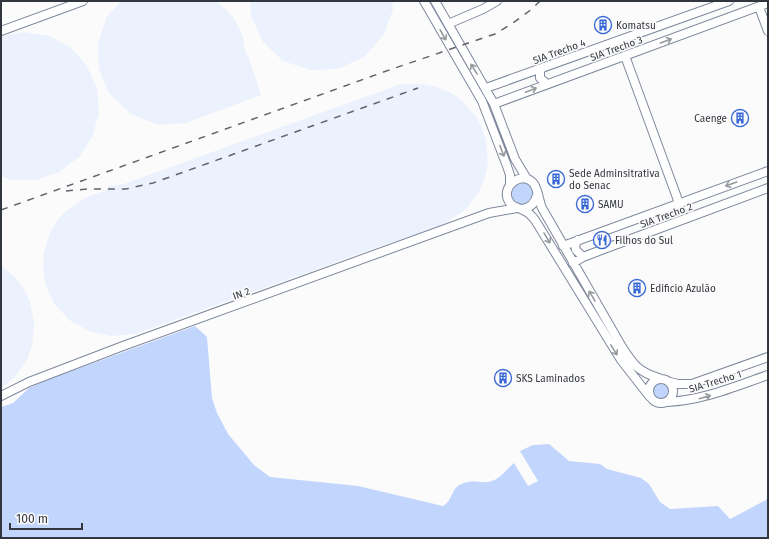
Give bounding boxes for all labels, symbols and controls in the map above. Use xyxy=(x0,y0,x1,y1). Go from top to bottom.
building icon: Komatsu xyxy=(593,15,613,35)
place label: Komatsu xyxy=(616,20,656,32)
one-way arrow xyxy=(440,29,448,41)
street label: SIA Trecho 3 xyxy=(589,34,644,64)
one-way arrow xyxy=(660,36,672,44)
street label: SIA Trecho 4 xyxy=(531,37,588,67)
one-way arrow xyxy=(470,64,478,75)
one-way arrow xyxy=(524,86,536,94)
building icon: Caenge xyxy=(730,108,750,128)
place label: Caenge xyxy=(694,113,727,125)
one-way arrow xyxy=(498,144,506,156)
place label: Sede Adminsitrativa do Senac xyxy=(569,168,660,192)
building icon: Sede Adminsitrativa do Senac xyxy=(546,169,566,189)
one-way arrow xyxy=(725,181,738,188)
building icon: SAMU xyxy=(575,194,595,214)
place label: SAMU xyxy=(598,199,624,211)
street label: SIA Trecho 2 xyxy=(639,201,694,231)
restaurant icon: Filhos do Sul xyxy=(592,230,612,250)
one-way arrow xyxy=(543,232,551,244)
place label: Filhos do Sul xyxy=(615,235,673,247)
building icon: Edificio Azulão xyxy=(627,278,647,298)
place label: Edificio Azulão xyxy=(650,283,716,295)
street label: IN 2 xyxy=(231,285,252,303)
one-way arrow xyxy=(588,290,596,302)
one-way arrow xyxy=(610,344,618,355)
building icon: SKS Laminados xyxy=(493,368,513,388)
street label: SIA Trecho 1 xyxy=(688,368,743,396)
place label: SKS Laminados xyxy=(516,373,585,385)
one-way arrow xyxy=(698,393,711,400)
scale bar xyxy=(10,505,82,531)
text: 100 m xyxy=(16,512,48,526)

